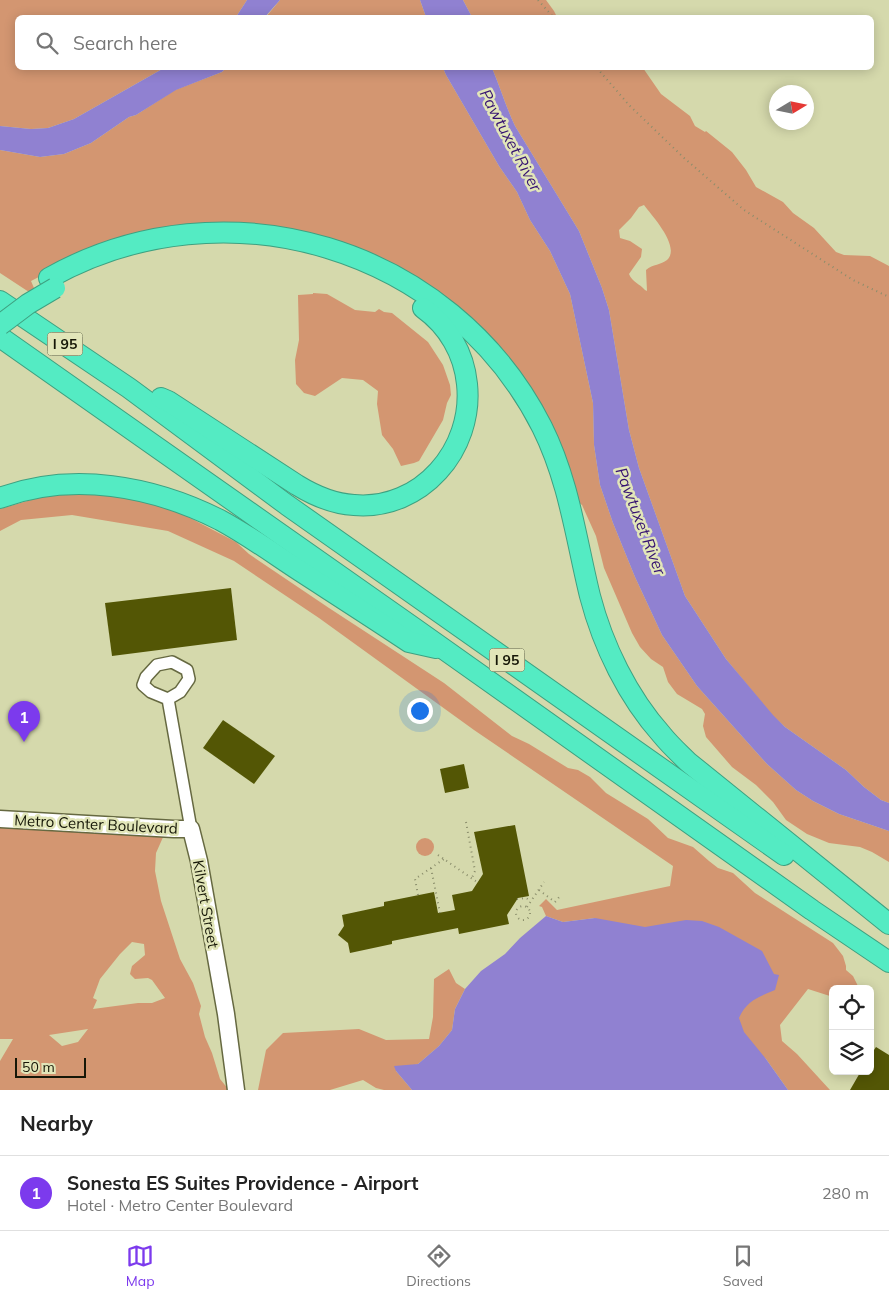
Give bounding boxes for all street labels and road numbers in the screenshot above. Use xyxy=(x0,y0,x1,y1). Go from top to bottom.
road number: I 95 xyxy=(48,332,82,356)
road number: I 95 xyxy=(490,648,524,672)
street label: Metro Center Boulevard xyxy=(14,810,178,838)
street label: Kilvert Street xyxy=(189,858,223,950)

